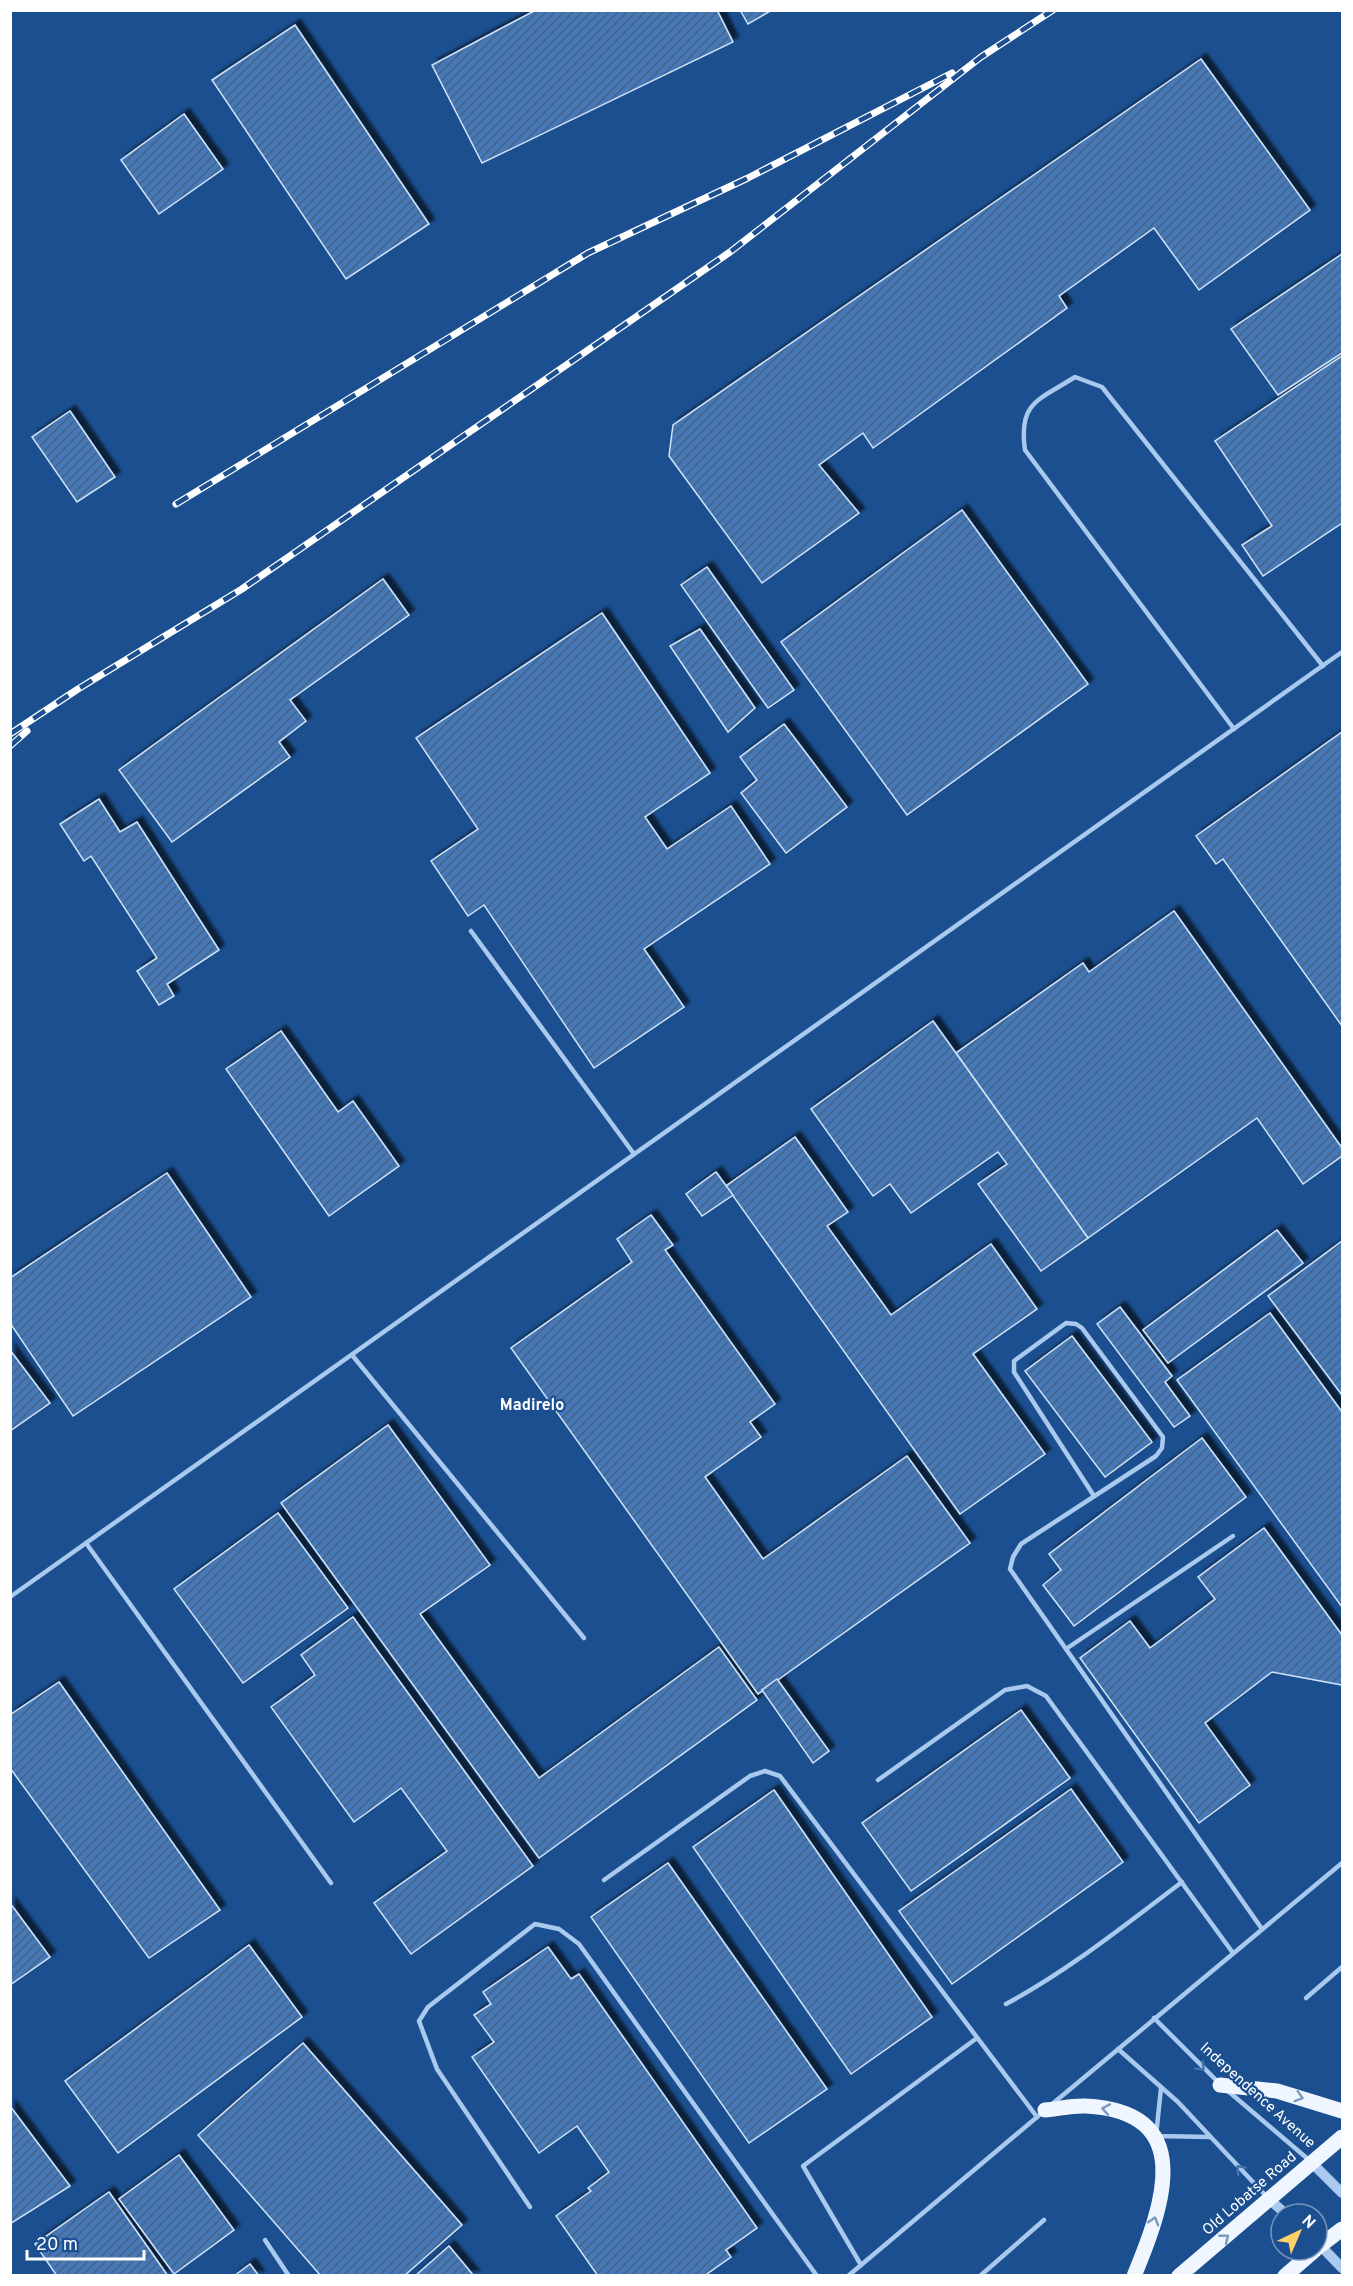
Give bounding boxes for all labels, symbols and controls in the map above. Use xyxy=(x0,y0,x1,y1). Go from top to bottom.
district label: Madirelo xyxy=(500,1396,564,1416)
street label: Independence Avenue xyxy=(1195,2039,1319,2153)
one-way arrow xyxy=(1194,2059,1205,2070)
one-way arrow xyxy=(1293,2090,1304,2102)
one-way arrow xyxy=(1102,2103,1112,2116)
street label: Old Lobatse Road xyxy=(1199,2148,1301,2240)
one-way arrow xyxy=(1236,2165,1247,2175)
north arrow xyxy=(1269,2202,1329,2262)
text: N xyxy=(1297,2211,1319,2234)
one-way arrow xyxy=(1147,2216,1159,2227)
scale bar xyxy=(27,2223,144,2261)
text: 20 m xyxy=(36,2234,78,2257)
one-way arrow xyxy=(1218,2235,1229,2246)

